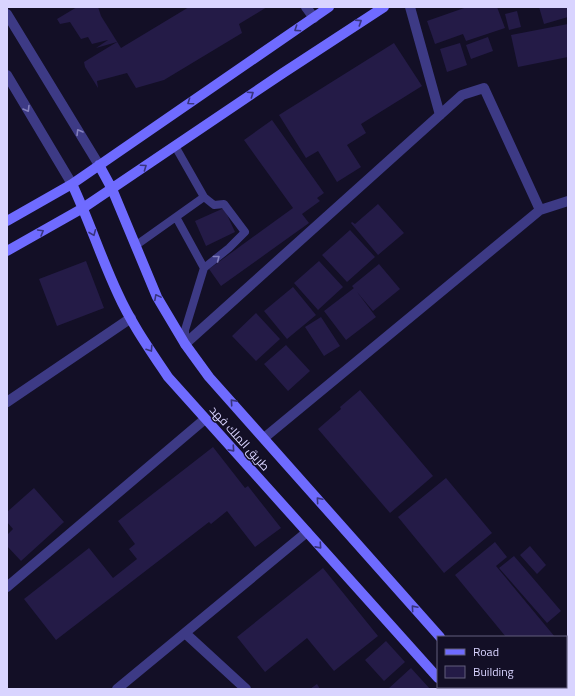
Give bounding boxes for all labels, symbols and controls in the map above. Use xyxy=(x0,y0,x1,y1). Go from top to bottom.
one-way arrow xyxy=(355,20,362,27)
one-way arrow xyxy=(294,24,301,32)
one-way arrow xyxy=(247,91,254,99)
one-way arrow xyxy=(187,97,194,105)
one-way arrow xyxy=(22,105,29,112)
one-way arrow xyxy=(76,129,84,136)
one-way arrow xyxy=(139,165,146,172)
one-way arrow xyxy=(88,228,96,236)
one-way arrow xyxy=(37,230,44,237)
one-way arrow xyxy=(212,255,219,262)
one-way arrow xyxy=(154,294,162,301)
one-way arrow xyxy=(145,345,152,352)
one-way arrow xyxy=(230,400,237,407)
street label: طريق الملك فهد xyxy=(205,401,275,475)
one-way arrow xyxy=(228,444,235,452)
one-way arrow xyxy=(316,497,323,505)
one-way arrow xyxy=(315,541,322,549)
one-way arrow xyxy=(411,605,418,613)
legend xyxy=(437,636,567,688)
text: Road xyxy=(473,642,499,661)
text: Building xyxy=(473,662,514,681)

